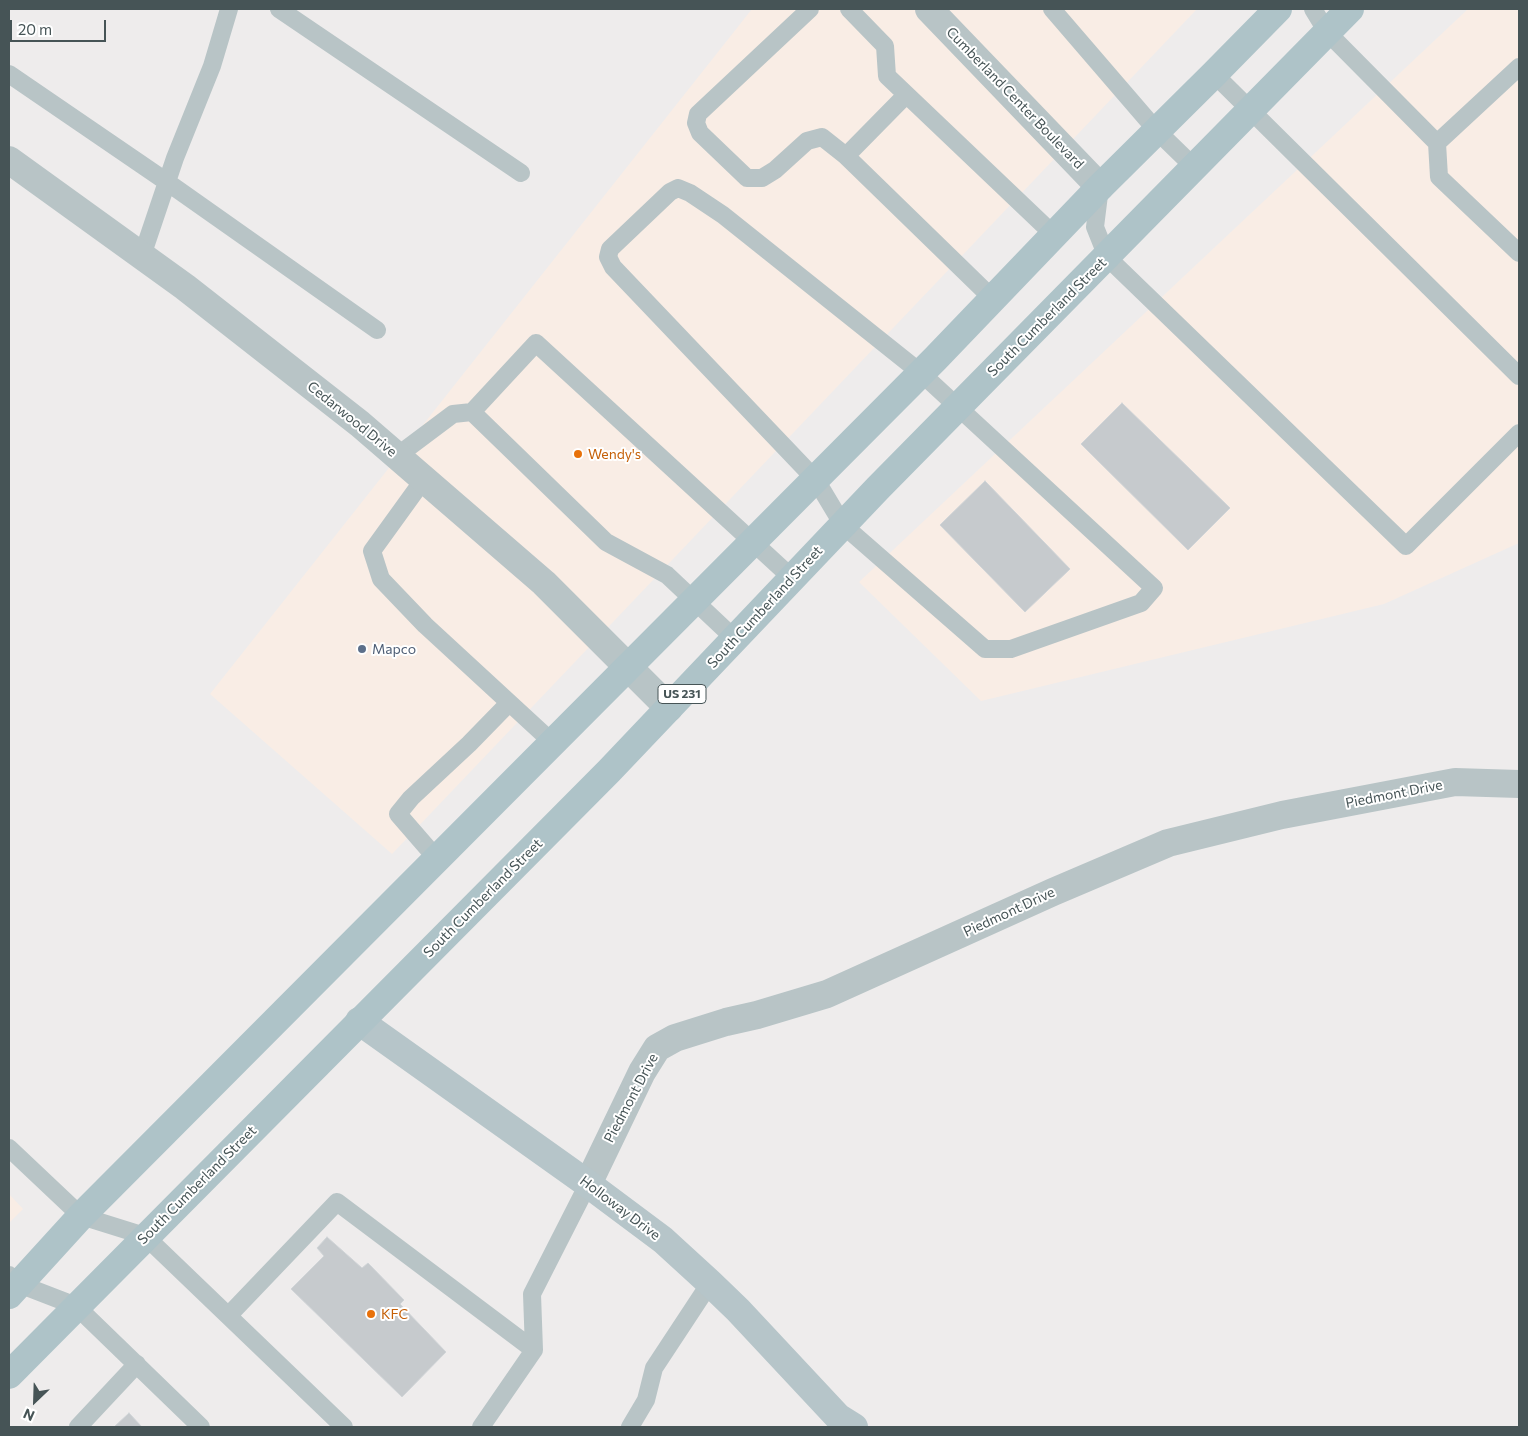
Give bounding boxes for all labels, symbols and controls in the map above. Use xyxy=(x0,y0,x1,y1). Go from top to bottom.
scale bar xyxy=(12,10,109,42)
text: 20 m xyxy=(18,20,52,38)
street label: Cumberland Center Boulevard xyxy=(943,24,1087,172)
street label: South Cumberland Street xyxy=(984,254,1110,380)
street label: Cedarwood Drive xyxy=(304,378,400,460)
place label: Wendy's xyxy=(588,446,641,462)
marker: Wendy's xyxy=(572,448,584,460)
street label: South Cumberland Street xyxy=(704,542,826,672)
place label: Mapco xyxy=(372,641,416,657)
marker: Mapco xyxy=(356,643,368,655)
road number: US 231 xyxy=(658,684,706,704)
street label: Piedmont Drive xyxy=(1344,776,1444,812)
street label: South Cumberland Street xyxy=(420,835,546,961)
street label: Piedmont Drive xyxy=(961,884,1057,940)
street label: Piedmont Drive xyxy=(600,1050,662,1146)
street label: South Cumberland Street xyxy=(134,1122,260,1248)
street label: Holloway Drive xyxy=(577,1172,663,1244)
place label: KFC xyxy=(381,1306,408,1322)
marker: KFC xyxy=(365,1308,377,1320)
north arrow xyxy=(10,1376,60,1426)
text: N xyxy=(20,1405,37,1425)

